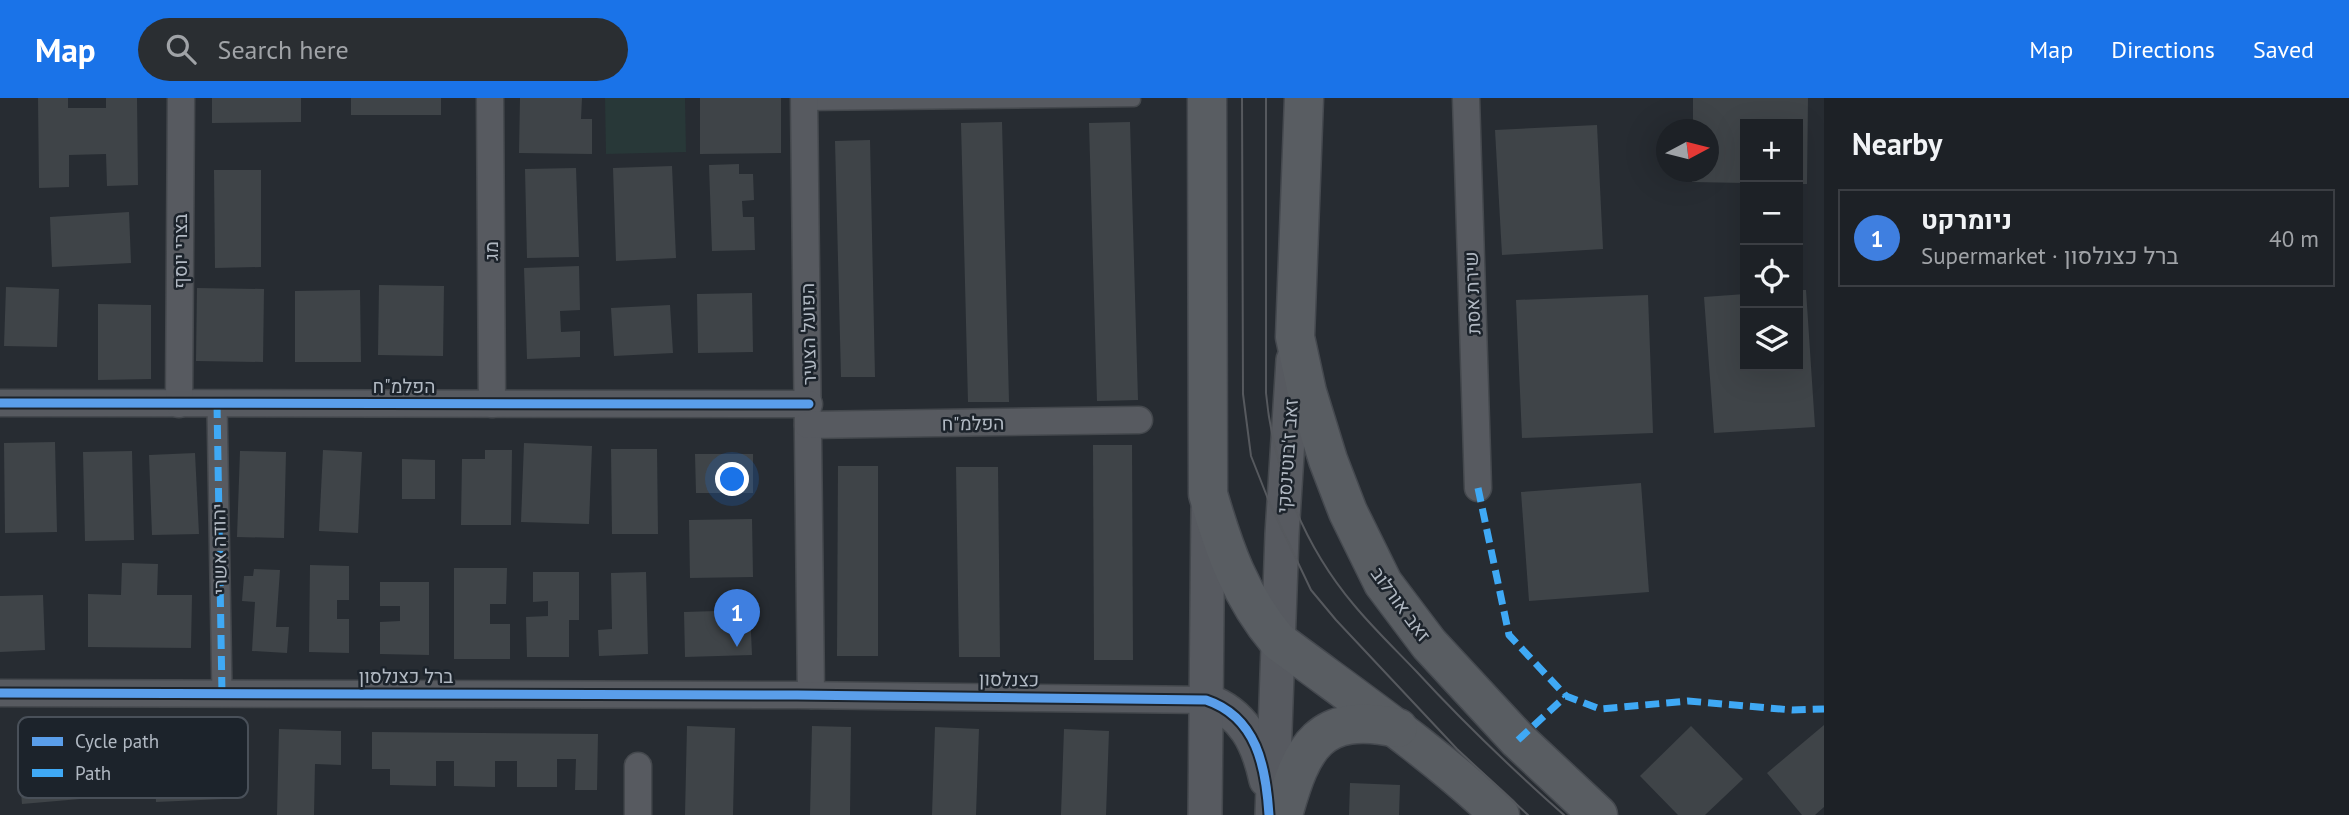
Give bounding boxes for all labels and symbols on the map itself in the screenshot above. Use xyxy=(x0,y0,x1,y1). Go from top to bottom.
north arrow xyxy=(1656,119,1719,182)
street label: בצרי יוסף xyxy=(168,213,192,289)
street label: מג xyxy=(479,241,503,261)
street label: שירת אסת xyxy=(1459,251,1485,335)
street label: הפועל הצעיר xyxy=(795,283,821,385)
street label: הפלמ"ח xyxy=(373,374,435,398)
street label: זאב ז'בוטינסקי xyxy=(1271,398,1303,514)
street label: הפלמ"ח xyxy=(941,410,1005,436)
your location xyxy=(715,462,749,496)
street label: יהודה אשרי xyxy=(206,503,232,595)
street label: זאב אורלוב xyxy=(1366,562,1436,646)
pin: 1 xyxy=(714,589,760,647)
street label: ברל כצנלסון xyxy=(359,664,453,688)
street label: כצנלסון xyxy=(979,666,1039,692)
legend xyxy=(18,717,248,798)
text: Cycle path xyxy=(75,729,159,753)
text: Path xyxy=(75,761,111,785)

